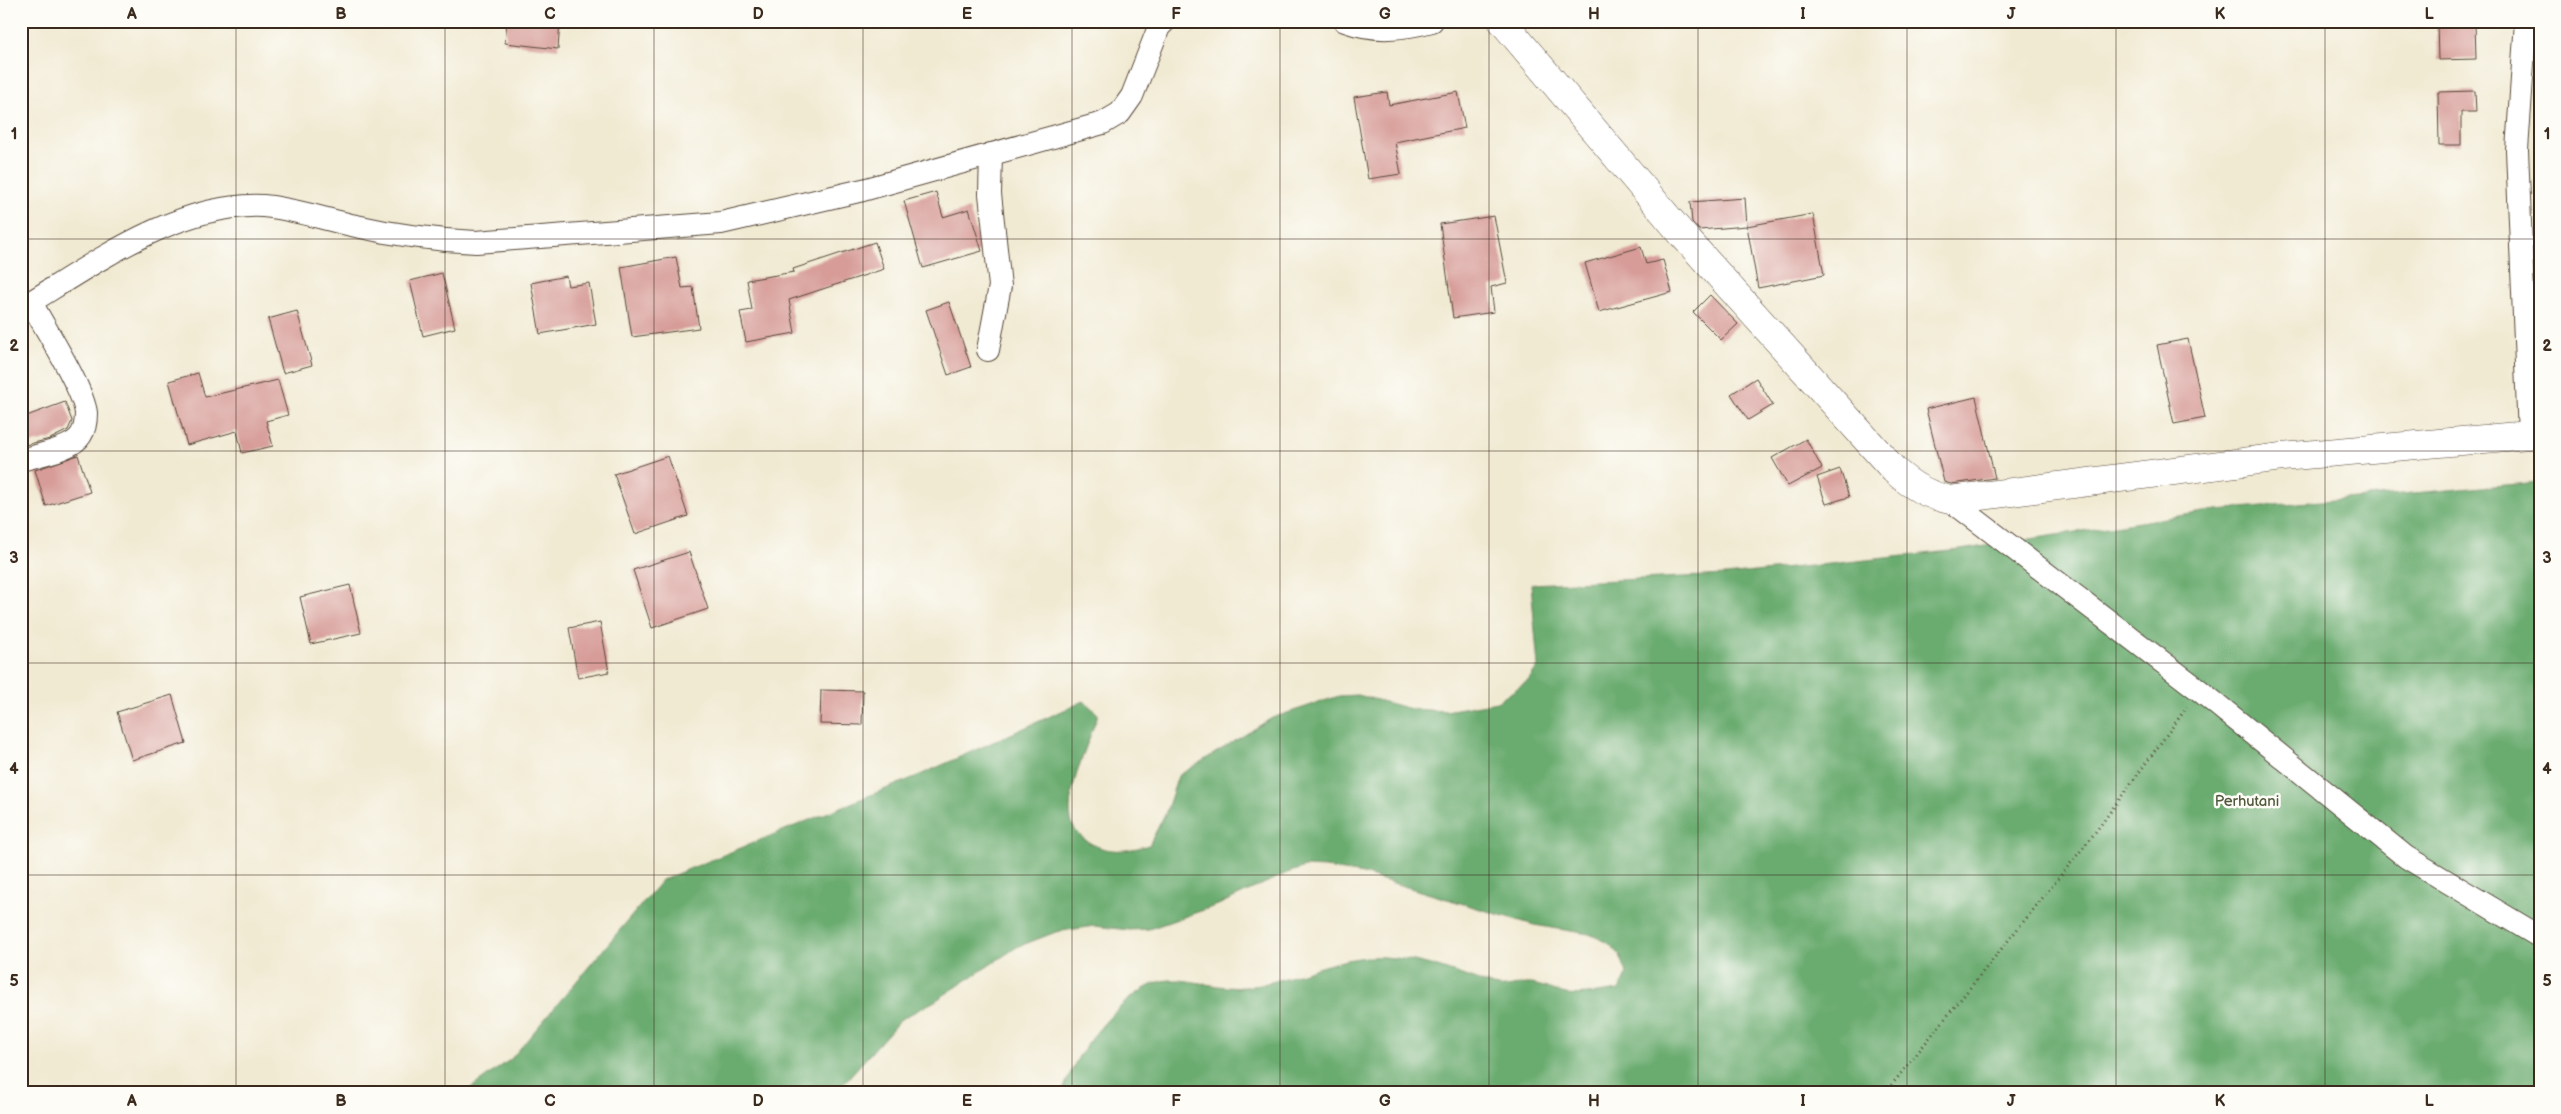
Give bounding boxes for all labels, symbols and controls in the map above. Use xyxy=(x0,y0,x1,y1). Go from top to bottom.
text: A xyxy=(126,5,137,24)
text: B xyxy=(335,5,347,24)
text: C xyxy=(544,5,556,24)
text: D xyxy=(752,5,764,24)
text: E xyxy=(962,5,972,24)
text: F xyxy=(1171,5,1181,24)
text: G xyxy=(1379,5,1391,24)
text: H xyxy=(1588,5,1600,24)
text: I xyxy=(1800,5,1806,24)
text: J xyxy=(2007,5,2016,24)
text: K xyxy=(2215,5,2226,24)
text: L xyxy=(2424,5,2434,24)
text: 1 xyxy=(11,125,17,144)
text: 1 xyxy=(2544,125,2550,144)
text: 2 xyxy=(9,337,19,356)
text: 2 xyxy=(2542,337,2552,356)
text: 3 xyxy=(9,549,19,568)
text: 3 xyxy=(2542,549,2552,568)
text: 4 xyxy=(9,760,19,779)
text: 4 xyxy=(2542,760,2552,779)
park label: Perhutani xyxy=(2215,792,2279,811)
text: 5 xyxy=(9,972,19,991)
text: 5 xyxy=(2542,972,2552,991)
text: A xyxy=(126,1092,137,1111)
text: B xyxy=(335,1092,347,1111)
text: C xyxy=(544,1092,556,1111)
text: D xyxy=(752,1092,764,1111)
text: E xyxy=(962,1092,972,1111)
text: F xyxy=(1171,1092,1181,1111)
text: G xyxy=(1379,1092,1391,1111)
text: H xyxy=(1588,1092,1600,1111)
text: I xyxy=(1800,1092,1806,1111)
text: J xyxy=(2007,1092,2016,1111)
text: K xyxy=(2215,1092,2226,1111)
text: L xyxy=(2424,1092,2434,1111)

